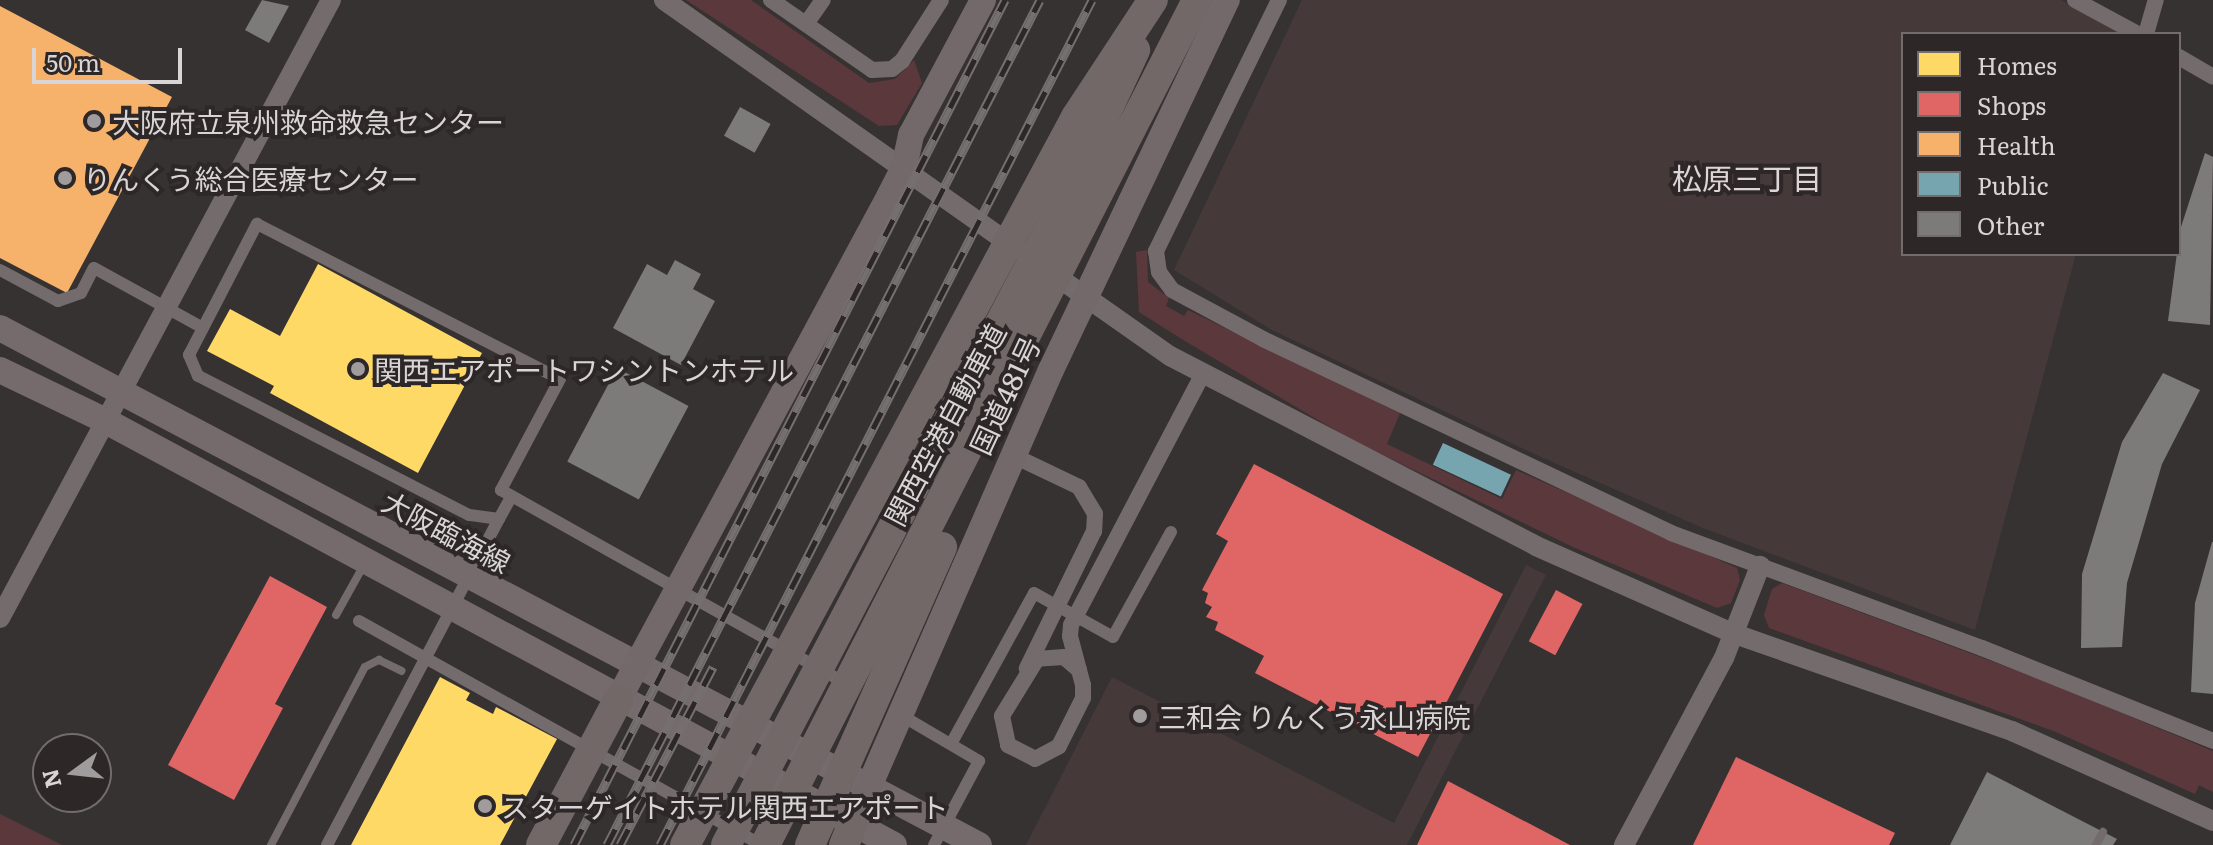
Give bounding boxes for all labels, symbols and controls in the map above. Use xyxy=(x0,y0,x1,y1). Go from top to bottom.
scale bar xyxy=(36,32,186,82)
legend xyxy=(1901,32,2181,256)
text: 50 m xyxy=(46,44,100,79)
text: Homes xyxy=(1977,47,2057,82)
text: Shops xyxy=(1977,87,2046,122)
place label: 大阪府立泉州救命救急センター xyxy=(112,104,504,138)
marker: 大阪府立泉州救命救急センター xyxy=(83,110,105,132)
text: Health xyxy=(1977,127,2056,162)
district label: 松原三丁目 xyxy=(1672,159,1822,195)
place label: りんくう総合医療センター xyxy=(83,161,419,195)
marker: りんくう総合医療センター xyxy=(54,167,76,189)
text: Public xyxy=(1977,167,2048,202)
text: Other xyxy=(1977,207,2044,242)
street label: 関西空港自動車道 xyxy=(877,317,1011,531)
street label: 国道481号 xyxy=(962,331,1046,459)
place label: 関西エアポートワシントンホテル xyxy=(374,352,794,386)
marker: 関西エアポートワシントンホテル xyxy=(349,360,367,378)
street label: 大阪臨海線 xyxy=(377,483,517,579)
place label: 三和会 りんくう永山病院 xyxy=(1158,699,1472,733)
marker: 三和会 りんくう永山病院 xyxy=(1129,705,1151,727)
north arrow xyxy=(32,733,112,813)
text: N xyxy=(32,766,69,792)
place label: スターゲイトホテル関西エアポート xyxy=(501,789,949,823)
marker: スターゲイトホテル関西エアポート xyxy=(476,797,494,815)

